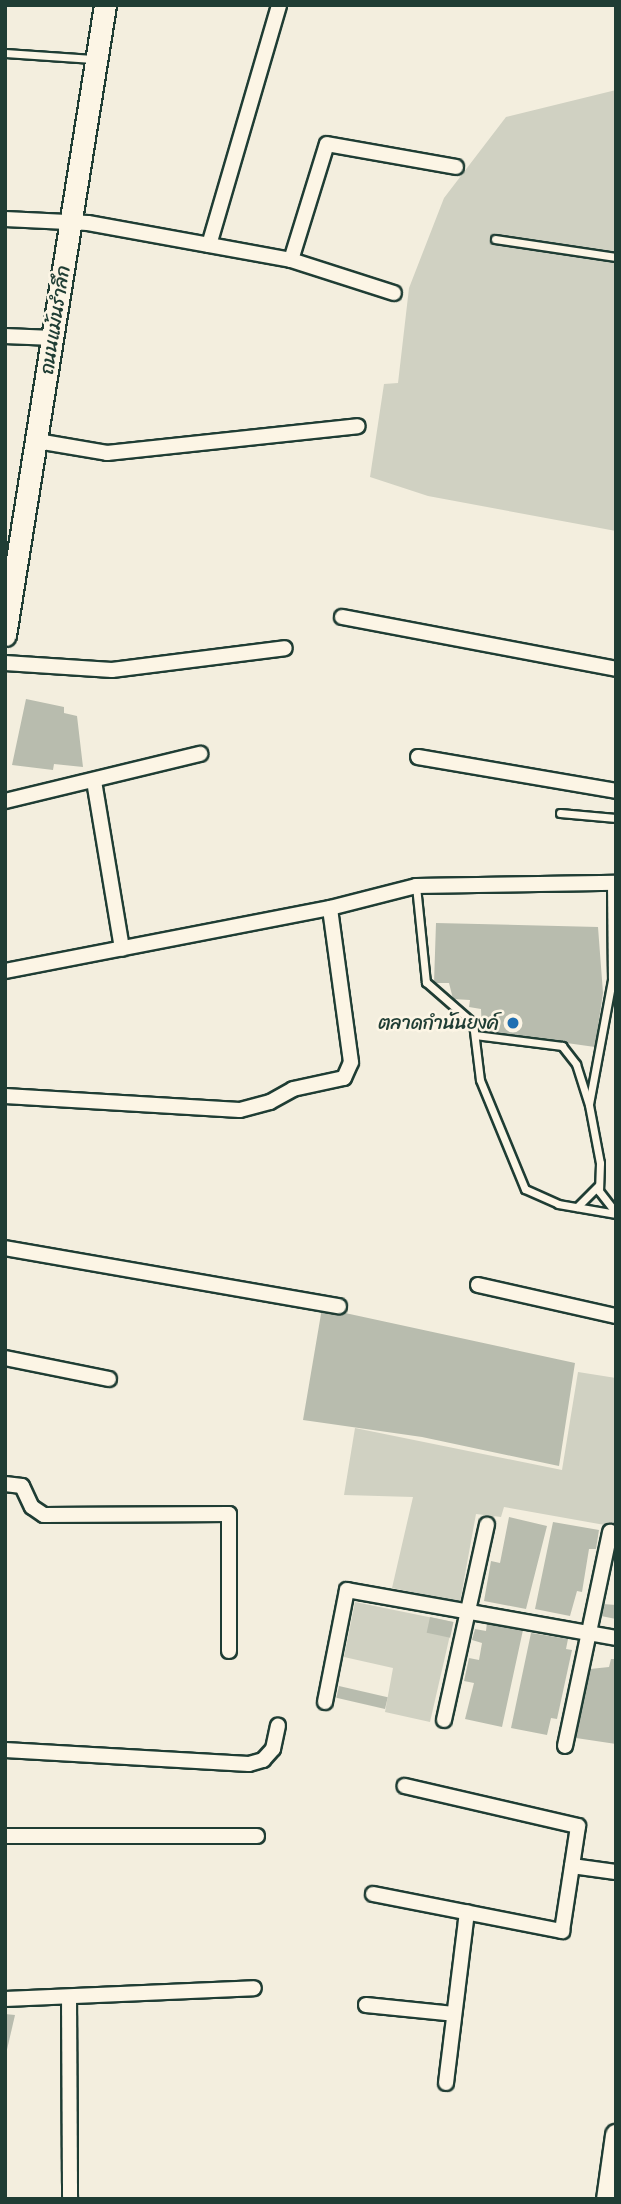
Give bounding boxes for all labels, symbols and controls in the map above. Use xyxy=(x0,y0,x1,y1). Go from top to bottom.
street label: ถนนแม้นรำลึก xyxy=(35,264,75,376)
place label: ตลาดกำนันยงค์ xyxy=(378,1012,499,1034)
marker: ตลาดกำนันยงค์ xyxy=(505,1015,521,1031)

